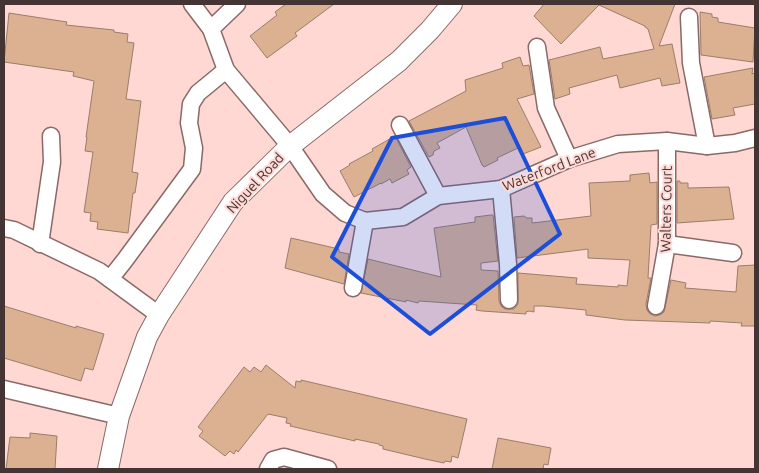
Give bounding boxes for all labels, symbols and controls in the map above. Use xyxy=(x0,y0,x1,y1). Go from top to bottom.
street label: Waterford Lane xyxy=(500,144,598,194)
street label: Niguel Road xyxy=(223,150,287,216)
street label: Walters Court xyxy=(657,165,675,253)

